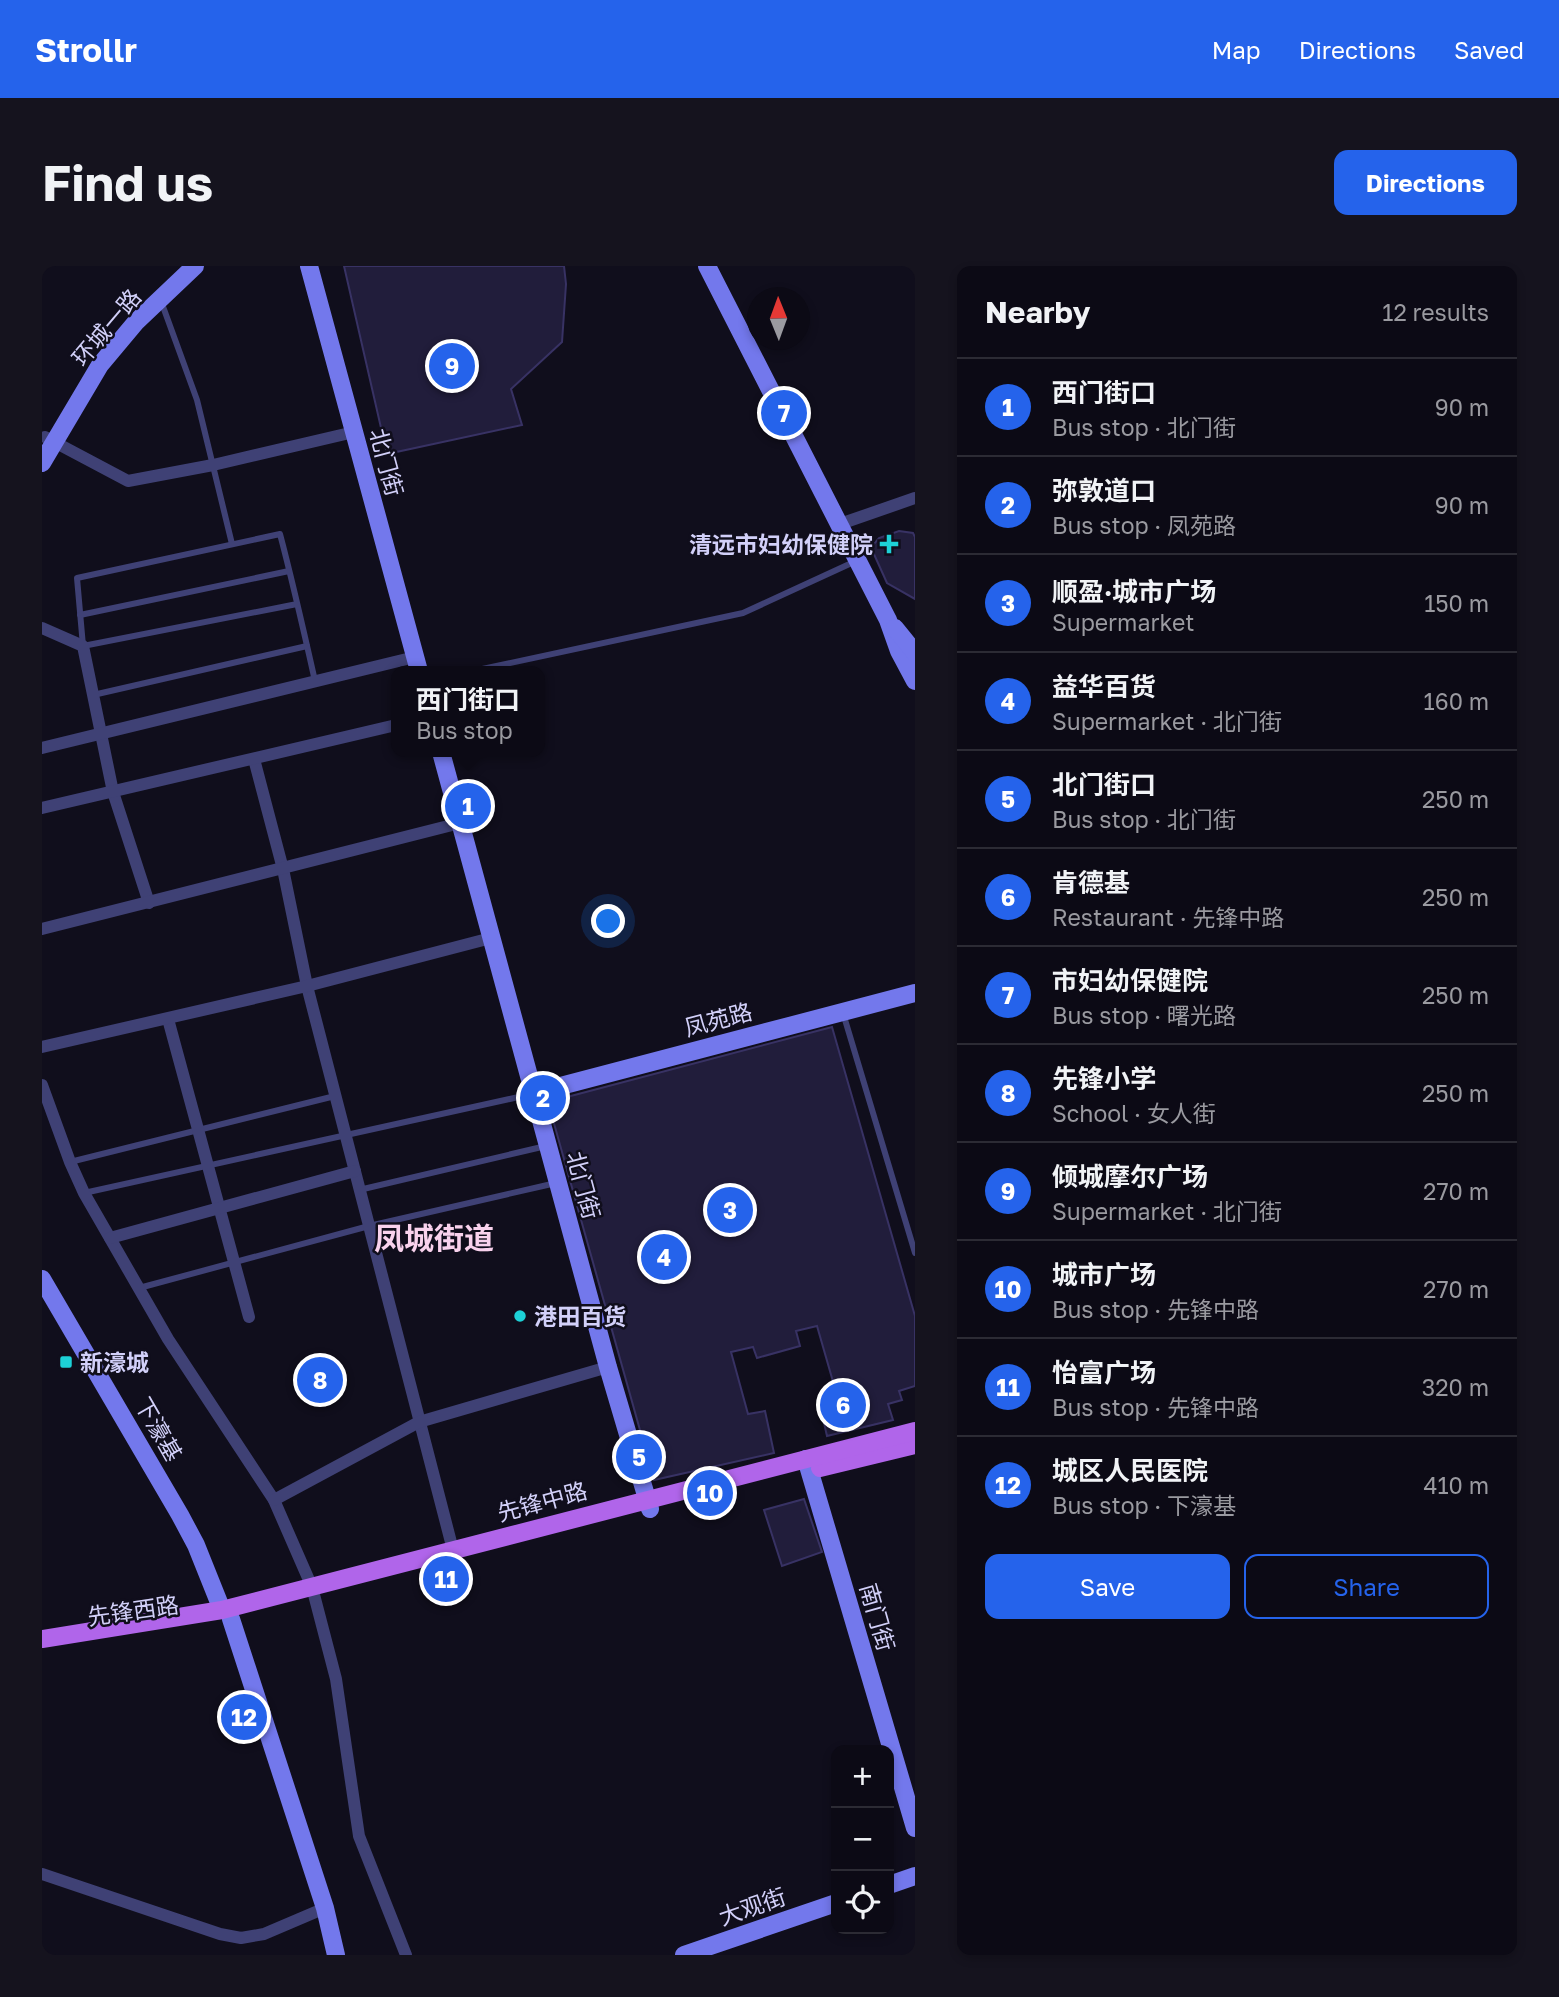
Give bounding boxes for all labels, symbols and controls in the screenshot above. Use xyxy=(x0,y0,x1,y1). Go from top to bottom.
text: Strollr xyxy=(35,30,137,69)
text: Map xyxy=(1212,35,1261,64)
text: Directions xyxy=(1299,35,1416,64)
text: Saved xyxy=(1454,35,1524,64)
button: Directions xyxy=(1334,150,1517,215)
text: Find us xyxy=(42,153,213,212)
street label: 环城一路 xyxy=(66,283,146,371)
north arrow xyxy=(747,287,810,350)
text: Nearby xyxy=(985,294,1090,330)
text: 12 results xyxy=(1382,298,1489,326)
pin: 9 xyxy=(429,340,475,392)
text: 西门街口 xyxy=(1052,377,1156,408)
pin: 7 xyxy=(761,387,807,439)
text: 1 xyxy=(1002,393,1014,421)
text: 90 m xyxy=(1435,393,1489,421)
text: Bus stop · 北门街 xyxy=(1052,413,1236,441)
street label: 北门街 xyxy=(365,425,409,499)
text: 弥敦道口 xyxy=(1052,475,1156,506)
text: 2 xyxy=(1001,491,1015,519)
text: 90 m xyxy=(1435,491,1489,519)
text: Bus stop · 凤苑路 xyxy=(1052,511,1236,539)
place label: 清远市妇幼保健院 xyxy=(689,530,873,558)
marker: 清远市妇幼保健院 xyxy=(879,534,899,554)
text: 顺盈·城市广场 xyxy=(1052,576,1216,607)
text: 3 xyxy=(1001,589,1015,617)
text: 150 m xyxy=(1424,589,1489,617)
text: Supermarket xyxy=(1052,608,1195,636)
popup xyxy=(391,666,545,757)
text: 益华百货 xyxy=(1052,671,1156,702)
text: 西门街口 xyxy=(416,684,520,715)
text: 4 xyxy=(1001,687,1015,715)
text: 160 m xyxy=(1424,687,1489,715)
text: Supermarket · 北门街 xyxy=(1052,707,1282,735)
text: Bus stop xyxy=(416,716,513,744)
text: 北门街口 xyxy=(1052,769,1156,800)
pin: 1 xyxy=(445,780,491,832)
text: 5 xyxy=(1001,785,1015,813)
text: 250 m xyxy=(1422,785,1489,813)
text: Bus stop · 北门街 xyxy=(1052,805,1236,833)
text: 肯德基 xyxy=(1052,867,1130,898)
text: 6 xyxy=(1001,883,1015,911)
text: 250 m xyxy=(1422,883,1489,911)
text: Restaurant · 先锋中路 xyxy=(1052,903,1284,931)
your location xyxy=(591,904,625,938)
text: 市妇幼保健院 xyxy=(1052,965,1208,996)
text: 7 xyxy=(1002,981,1014,1009)
text: 250 m xyxy=(1422,981,1489,1009)
street label: 凤苑路 xyxy=(681,997,755,1041)
text: Bus stop · 曙光路 xyxy=(1052,1001,1236,1029)
text: 先锋小学 xyxy=(1052,1063,1156,1094)
pin: 2 xyxy=(520,1072,566,1124)
text: 8 xyxy=(1001,1079,1015,1107)
text: 250 m xyxy=(1422,1079,1489,1107)
text: School · 女人街 xyxy=(1052,1099,1216,1127)
street label: 北门街 xyxy=(562,1148,606,1222)
text: 倾城摩尔广场 xyxy=(1052,1161,1208,1192)
text: 9 xyxy=(1001,1177,1015,1205)
text: 270 m xyxy=(1423,1177,1489,1205)
pin: 3 xyxy=(707,1184,753,1236)
text: Supermarket · 北门街 xyxy=(1052,1197,1282,1225)
district label: 凤城街道 xyxy=(374,1220,494,1256)
pin: 4 xyxy=(641,1231,687,1283)
text: 城市广场 xyxy=(1052,1259,1156,1290)
text: 10 xyxy=(995,1275,1021,1303)
text: 270 m xyxy=(1423,1275,1489,1303)
text: Bus stop · 先锋中路 xyxy=(1052,1295,1259,1323)
place label: 港田百货 xyxy=(534,1302,626,1330)
marker: 港田百货 xyxy=(512,1308,528,1324)
place label: 新濠城 xyxy=(80,1348,149,1376)
marker: 新濠城 xyxy=(58,1354,74,1370)
pin: 8 xyxy=(297,1354,343,1406)
text: 怡富广场 xyxy=(1052,1357,1156,1388)
text: 11 xyxy=(996,1373,1020,1401)
text: 320 m xyxy=(1422,1373,1489,1401)
pin: 6 xyxy=(820,1379,866,1431)
street label: 下濠基 xyxy=(130,1392,188,1466)
text: Bus stop · 先锋中路 xyxy=(1052,1393,1259,1421)
pin: 5 xyxy=(616,1431,662,1483)
text: 城区人民医院 xyxy=(1052,1455,1208,1486)
pin: 10 xyxy=(687,1467,733,1519)
text: 12 xyxy=(995,1471,1021,1499)
text: 410 m xyxy=(1423,1471,1489,1499)
street label: 先锋中路 xyxy=(494,1476,590,1526)
text: Bus stop · 下濠基 xyxy=(1052,1491,1236,1519)
pin: 11 xyxy=(423,1553,469,1605)
button: Save xyxy=(985,1554,1230,1619)
button: Share xyxy=(1244,1554,1489,1619)
street label: 南门街 xyxy=(855,1580,901,1654)
street label: 先锋西路 xyxy=(85,1590,181,1630)
pin: 12 xyxy=(221,1691,267,1743)
map controls xyxy=(831,1745,894,1934)
button: + xyxy=(831,1745,894,1808)
button: − xyxy=(831,1808,894,1871)
button: locate xyxy=(831,1871,894,1934)
street label: 大观街 xyxy=(715,1882,789,1930)

